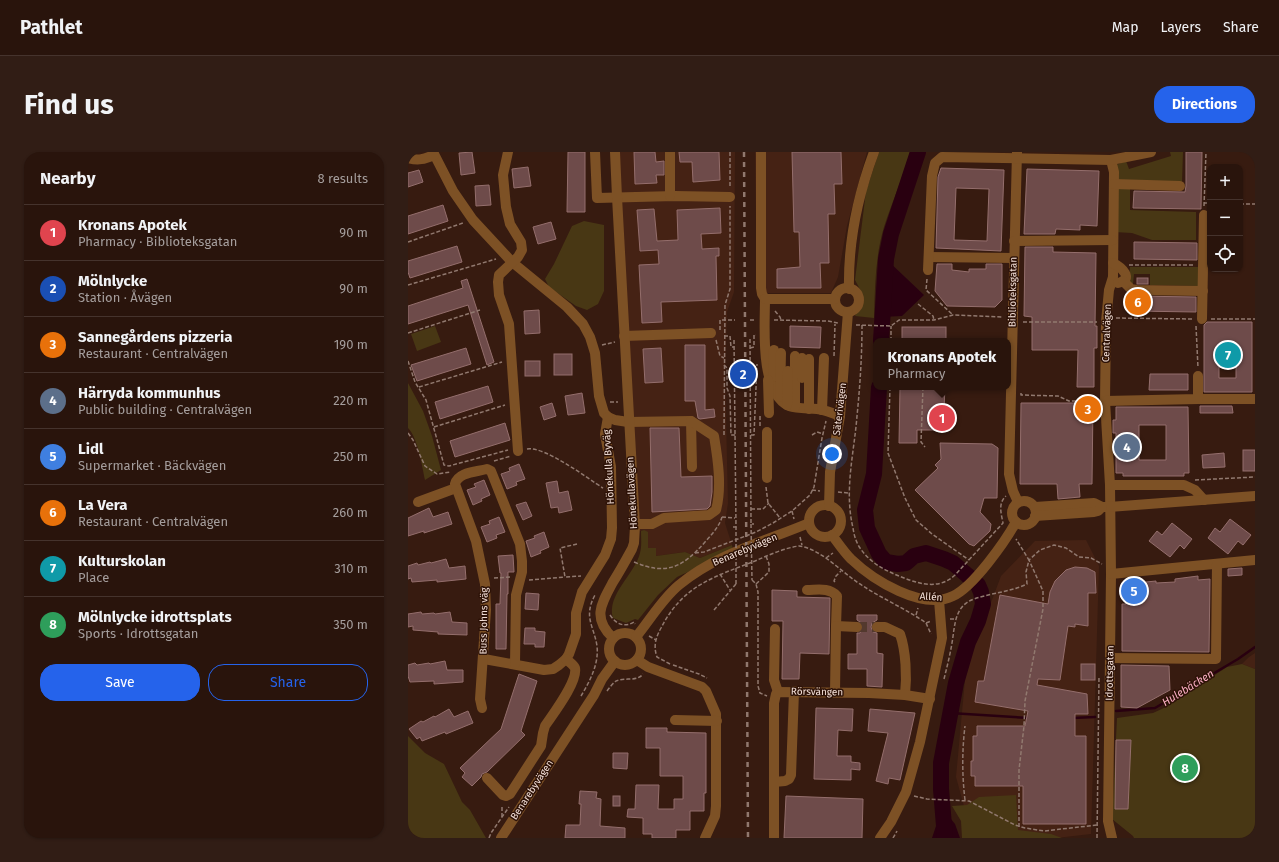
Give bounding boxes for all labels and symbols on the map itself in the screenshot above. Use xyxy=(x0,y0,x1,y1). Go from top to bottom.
street label: Biblioteksgatan xyxy=(1006,257,1020,327)
pin: 6 xyxy=(1125,287,1151,317)
street label: Centralvägen xyxy=(1100,304,1114,362)
pin: 7 xyxy=(1215,340,1241,370)
pin: 2 xyxy=(730,359,756,389)
street label: Säterivägen xyxy=(831,382,849,436)
pin: 3 xyxy=(1075,394,1101,424)
pin: 1 xyxy=(929,403,955,433)
street label: Hönekulla Byväg xyxy=(601,428,617,505)
pin: 4 xyxy=(1114,432,1140,462)
your location xyxy=(822,444,842,464)
street label: Hönekullavägen xyxy=(624,457,640,529)
street label: Benarebyvägen xyxy=(711,531,779,569)
pin: 5 xyxy=(1121,576,1147,606)
street label: Buss Johns väg xyxy=(477,587,491,655)
street label: Allén xyxy=(919,590,943,604)
street label: Idrottsgatan xyxy=(1104,645,1116,701)
water label: Hulebäcken xyxy=(1160,667,1216,709)
street label: Rörsvängen xyxy=(791,686,843,698)
pin: 8 xyxy=(1172,753,1198,783)
street label: Benarebyvägen xyxy=(508,758,556,822)

